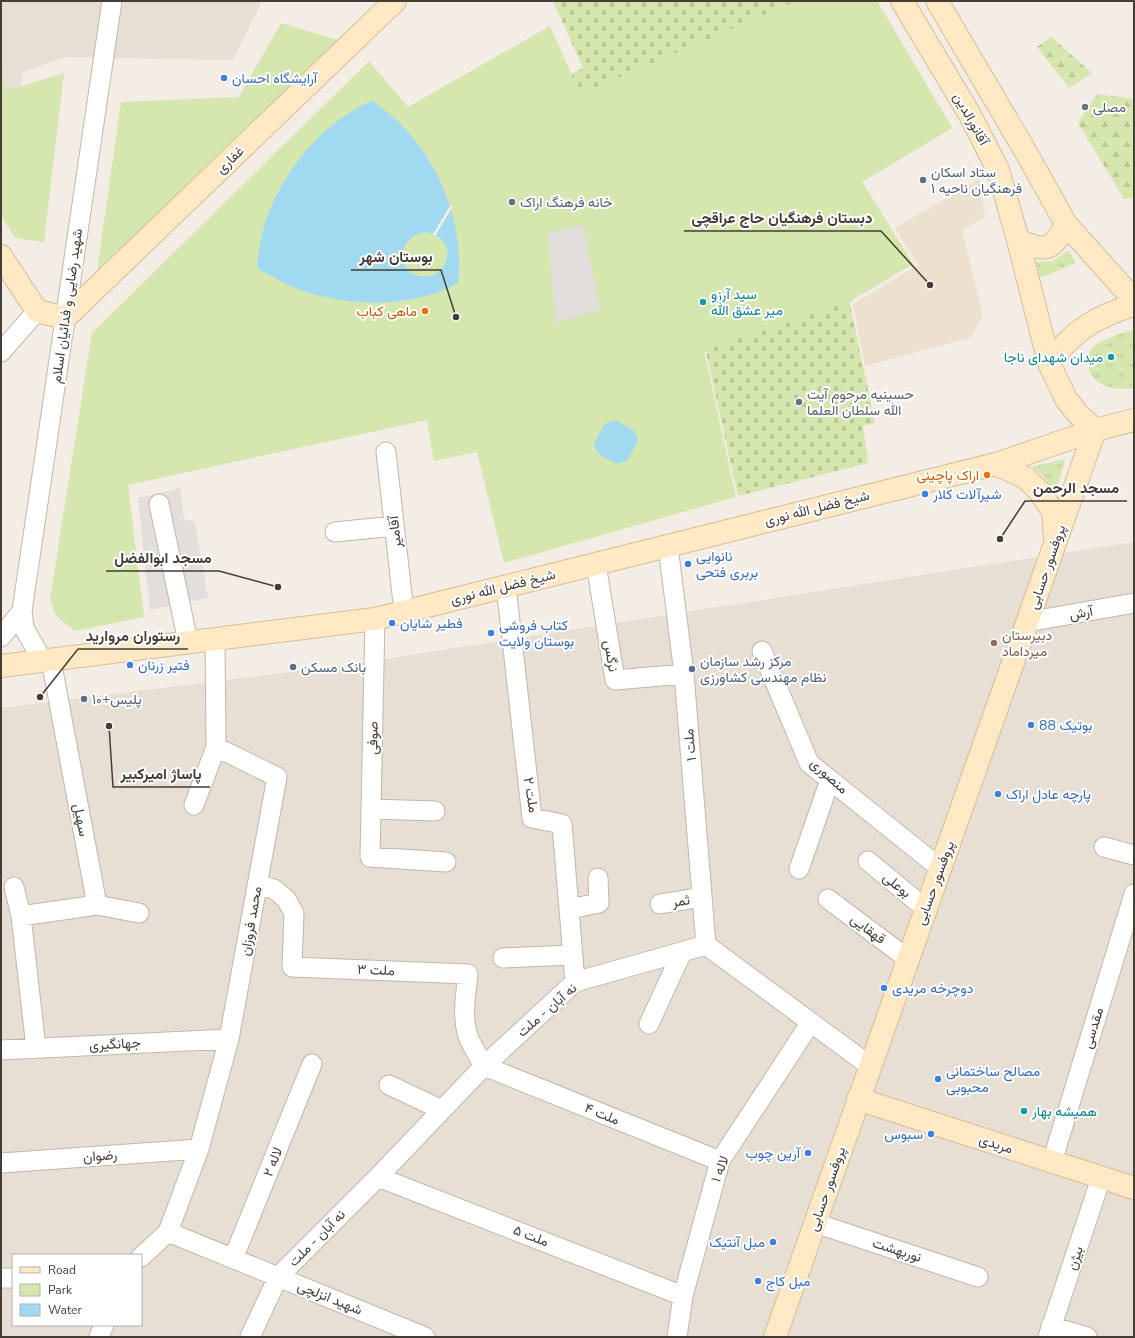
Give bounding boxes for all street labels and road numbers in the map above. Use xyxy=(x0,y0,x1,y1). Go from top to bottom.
street label: آقانورالدین xyxy=(949,89,994,150)
street label: غفاری xyxy=(212,142,248,178)
street label: شهید رضایی و فدائیان اسلام xyxy=(47,227,87,385)
street label: شیخ فضل الله نوری xyxy=(762,486,872,531)
street label: آقامیر xyxy=(384,513,406,550)
street label: پروفسور حسابی xyxy=(1024,522,1070,612)
street label: شیخ فضل الله نوری xyxy=(448,565,558,610)
street label: آرش xyxy=(1068,601,1096,624)
street label: نرگس xyxy=(599,639,623,673)
street label: صوفی xyxy=(363,721,383,755)
street label: ملت ۱ xyxy=(679,728,701,762)
street label: منصوری xyxy=(806,754,852,798)
street label: ملت ۲ xyxy=(519,776,543,814)
street label: سهیل xyxy=(69,802,93,838)
street label: پروفسور حسابی xyxy=(911,838,959,928)
street label: بوعلی xyxy=(879,868,915,902)
street label: محمد فروزان xyxy=(236,885,266,957)
street label: ثمر xyxy=(670,890,691,912)
street label: قهقایی xyxy=(847,910,889,948)
street label: ملت ۳ xyxy=(357,960,395,980)
street label: نه آبان - ملت xyxy=(513,979,581,1041)
street label: مقدسی xyxy=(1078,1005,1108,1051)
street label: جهانگیری xyxy=(89,1033,141,1055)
street label: ملت ۴ xyxy=(582,1098,622,1130)
street label: مریدی xyxy=(977,1130,1015,1158)
street label: لاله ۲ xyxy=(259,1144,287,1180)
street label: پروفسور حسابی xyxy=(804,1144,850,1234)
street label: رضوان xyxy=(82,1145,118,1167)
street label: لاله ۱ xyxy=(706,1153,734,1185)
street label: نه آبان - ملت xyxy=(284,1205,350,1271)
street label: ملت ۵ xyxy=(510,1221,552,1251)
street label: نوربهشت xyxy=(870,1233,924,1267)
street label: بیژن xyxy=(1062,1243,1088,1273)
street label: شهید انزلچی xyxy=(295,1276,365,1320)

